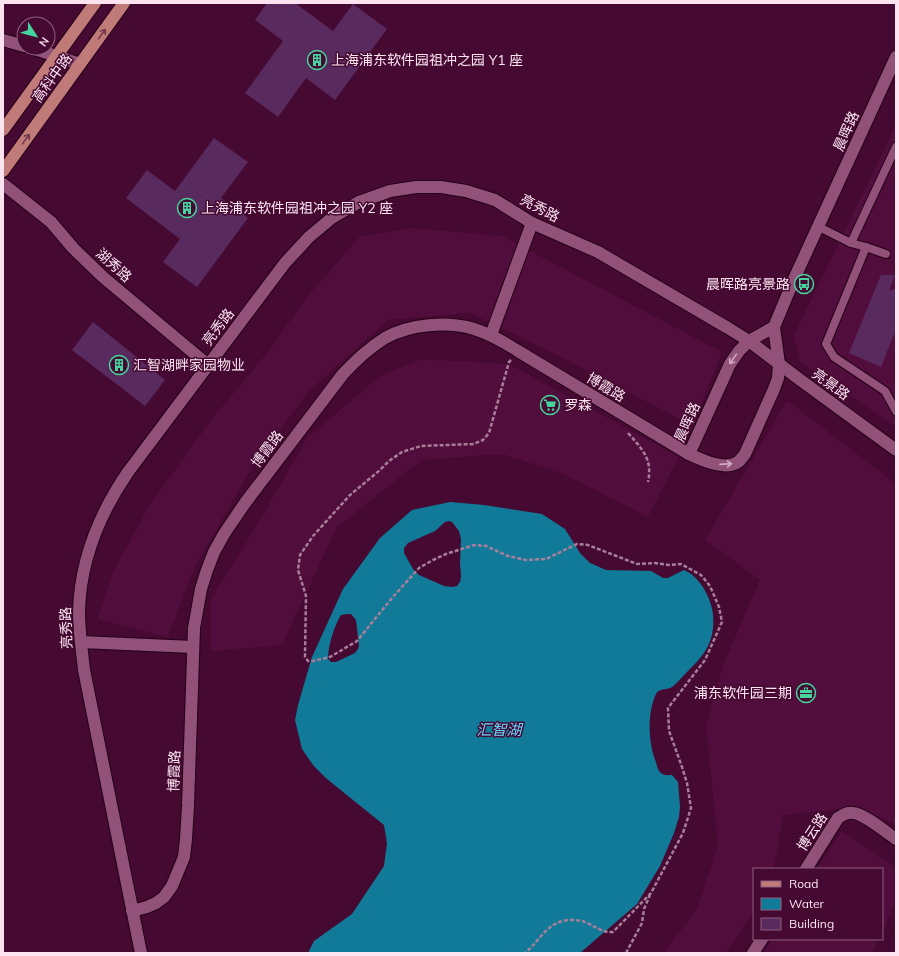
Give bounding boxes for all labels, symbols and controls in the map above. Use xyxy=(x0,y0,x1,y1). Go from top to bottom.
north arrow xyxy=(16,16,56,56)
one-way arrow xyxy=(98,28,106,39)
text: N xyxy=(36,34,52,49)
building icon: 上海浦东软件园祖冲之园 Y1 座 xyxy=(306,49,328,71)
street label: 高科中路 xyxy=(28,50,76,106)
place label: 上海浦东软件园祖冲之园 Y1 座 xyxy=(331,51,523,69)
street label: 晨晖路 xyxy=(829,108,863,154)
one-way arrow xyxy=(22,134,30,145)
street label: 亮秀路 xyxy=(517,190,563,226)
building icon: 上海浦东软件园祖冲之园 Y2 座 xyxy=(176,197,198,219)
place label: 上海浦东软件园祖冲之园 Y2 座 xyxy=(201,199,393,217)
street label: 湖秀路 xyxy=(92,244,136,286)
bus stop icon: 晨晖路亮景路 xyxy=(793,273,815,295)
place label: 晨晖路亮景路 xyxy=(706,275,790,293)
street label: 亮秀路 xyxy=(198,305,238,349)
one-way arrow xyxy=(729,353,737,364)
building icon: 汇智湖畔家园物业 xyxy=(108,354,130,376)
place label: 汇智湖畔家园物业 xyxy=(133,356,245,374)
street label: 亮景路 xyxy=(809,364,853,404)
street label: 博霞路 xyxy=(583,368,629,406)
supermarket icon: 罗森 xyxy=(539,394,561,416)
place label: 罗森 xyxy=(564,396,592,414)
street label: 晨晖路 xyxy=(670,399,704,445)
street label: 博霞路 xyxy=(247,427,287,471)
one-way arrow xyxy=(719,460,732,467)
street label: 亮秀路 xyxy=(56,607,76,649)
office icon: 浦东软件园三期 xyxy=(795,682,817,704)
place label: 浦东软件园三期 xyxy=(694,684,792,702)
water label: 汇智湖 xyxy=(476,720,523,739)
street label: 博霞路 xyxy=(164,750,184,792)
street label: 博云路 xyxy=(793,809,831,855)
legend xyxy=(753,868,883,940)
text: Road xyxy=(789,876,818,891)
text: Water xyxy=(789,896,825,911)
text: Building xyxy=(789,916,834,931)

